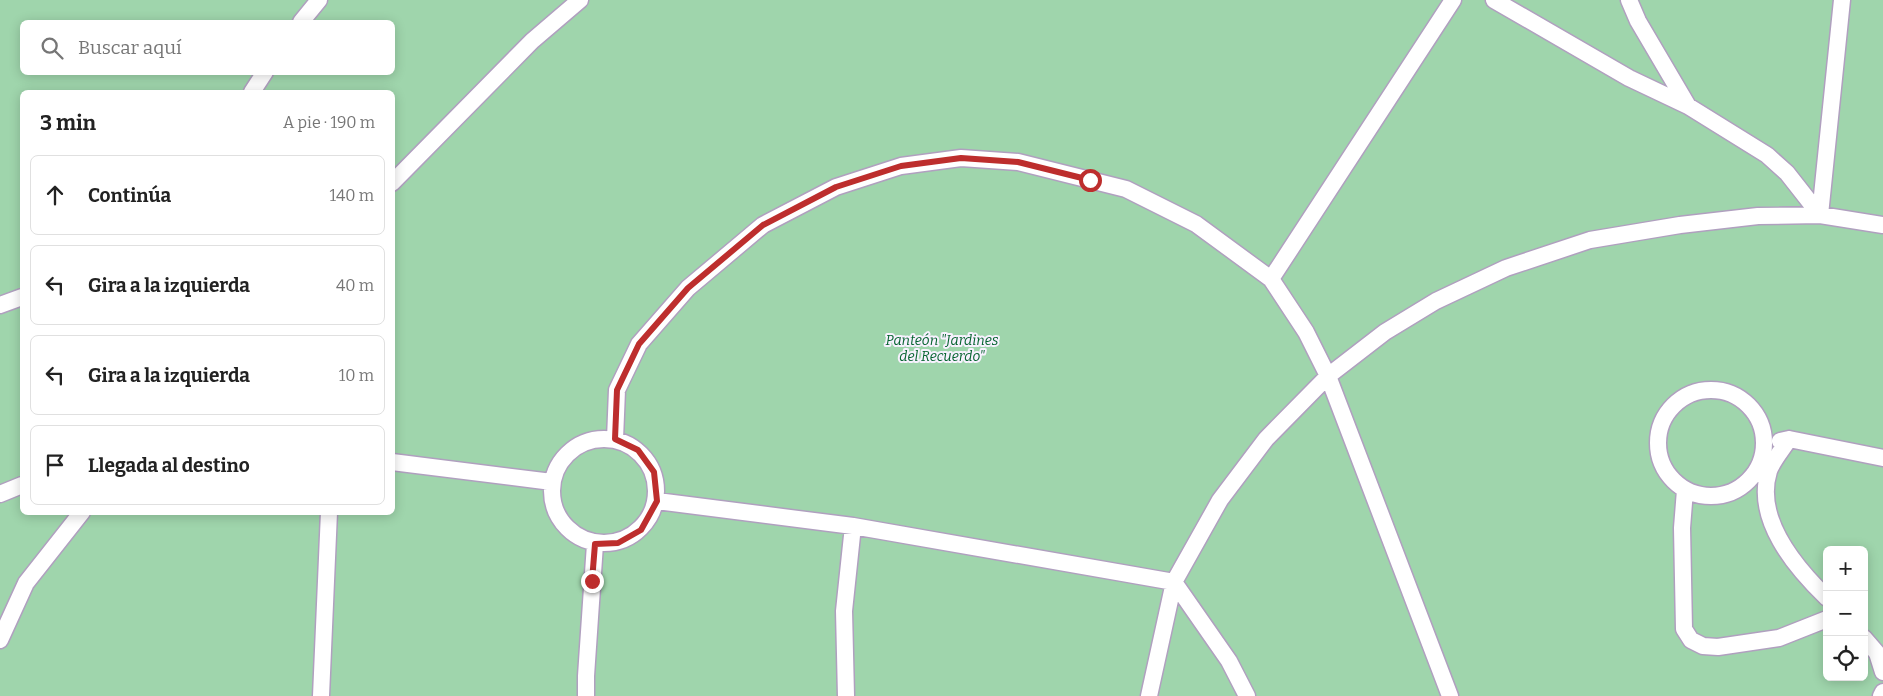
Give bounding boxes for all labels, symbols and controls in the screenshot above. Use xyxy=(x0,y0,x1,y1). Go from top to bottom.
search box xyxy=(20,20,395,75)
icon: search xyxy=(38,34,66,62)
text: Buscar aquí xyxy=(78,36,182,59)
text: 3 min xyxy=(40,110,96,136)
text: A pie · 190 m xyxy=(283,113,375,132)
route start xyxy=(1079,169,1102,192)
icon: ahead xyxy=(41,181,69,209)
text: Continúa xyxy=(88,184,171,207)
text: 140 m xyxy=(329,186,374,205)
icon: left xyxy=(41,271,69,299)
text: Gira a la izquierda xyxy=(88,274,250,297)
text: 40 m xyxy=(336,276,374,295)
park label: Panteón "Jardines del Recuerdo" xyxy=(886,332,999,365)
icon: left xyxy=(41,361,69,389)
text: Gira a la izquierda xyxy=(88,364,250,387)
text: 10 m xyxy=(339,366,374,385)
icon: arrive xyxy=(41,451,69,479)
text: Llegada al destino xyxy=(88,454,250,477)
map controls xyxy=(1823,546,1868,681)
button: + xyxy=(1823,546,1868,591)
route end xyxy=(581,570,604,593)
button: − xyxy=(1823,591,1868,636)
button: locate xyxy=(1823,636,1868,681)

